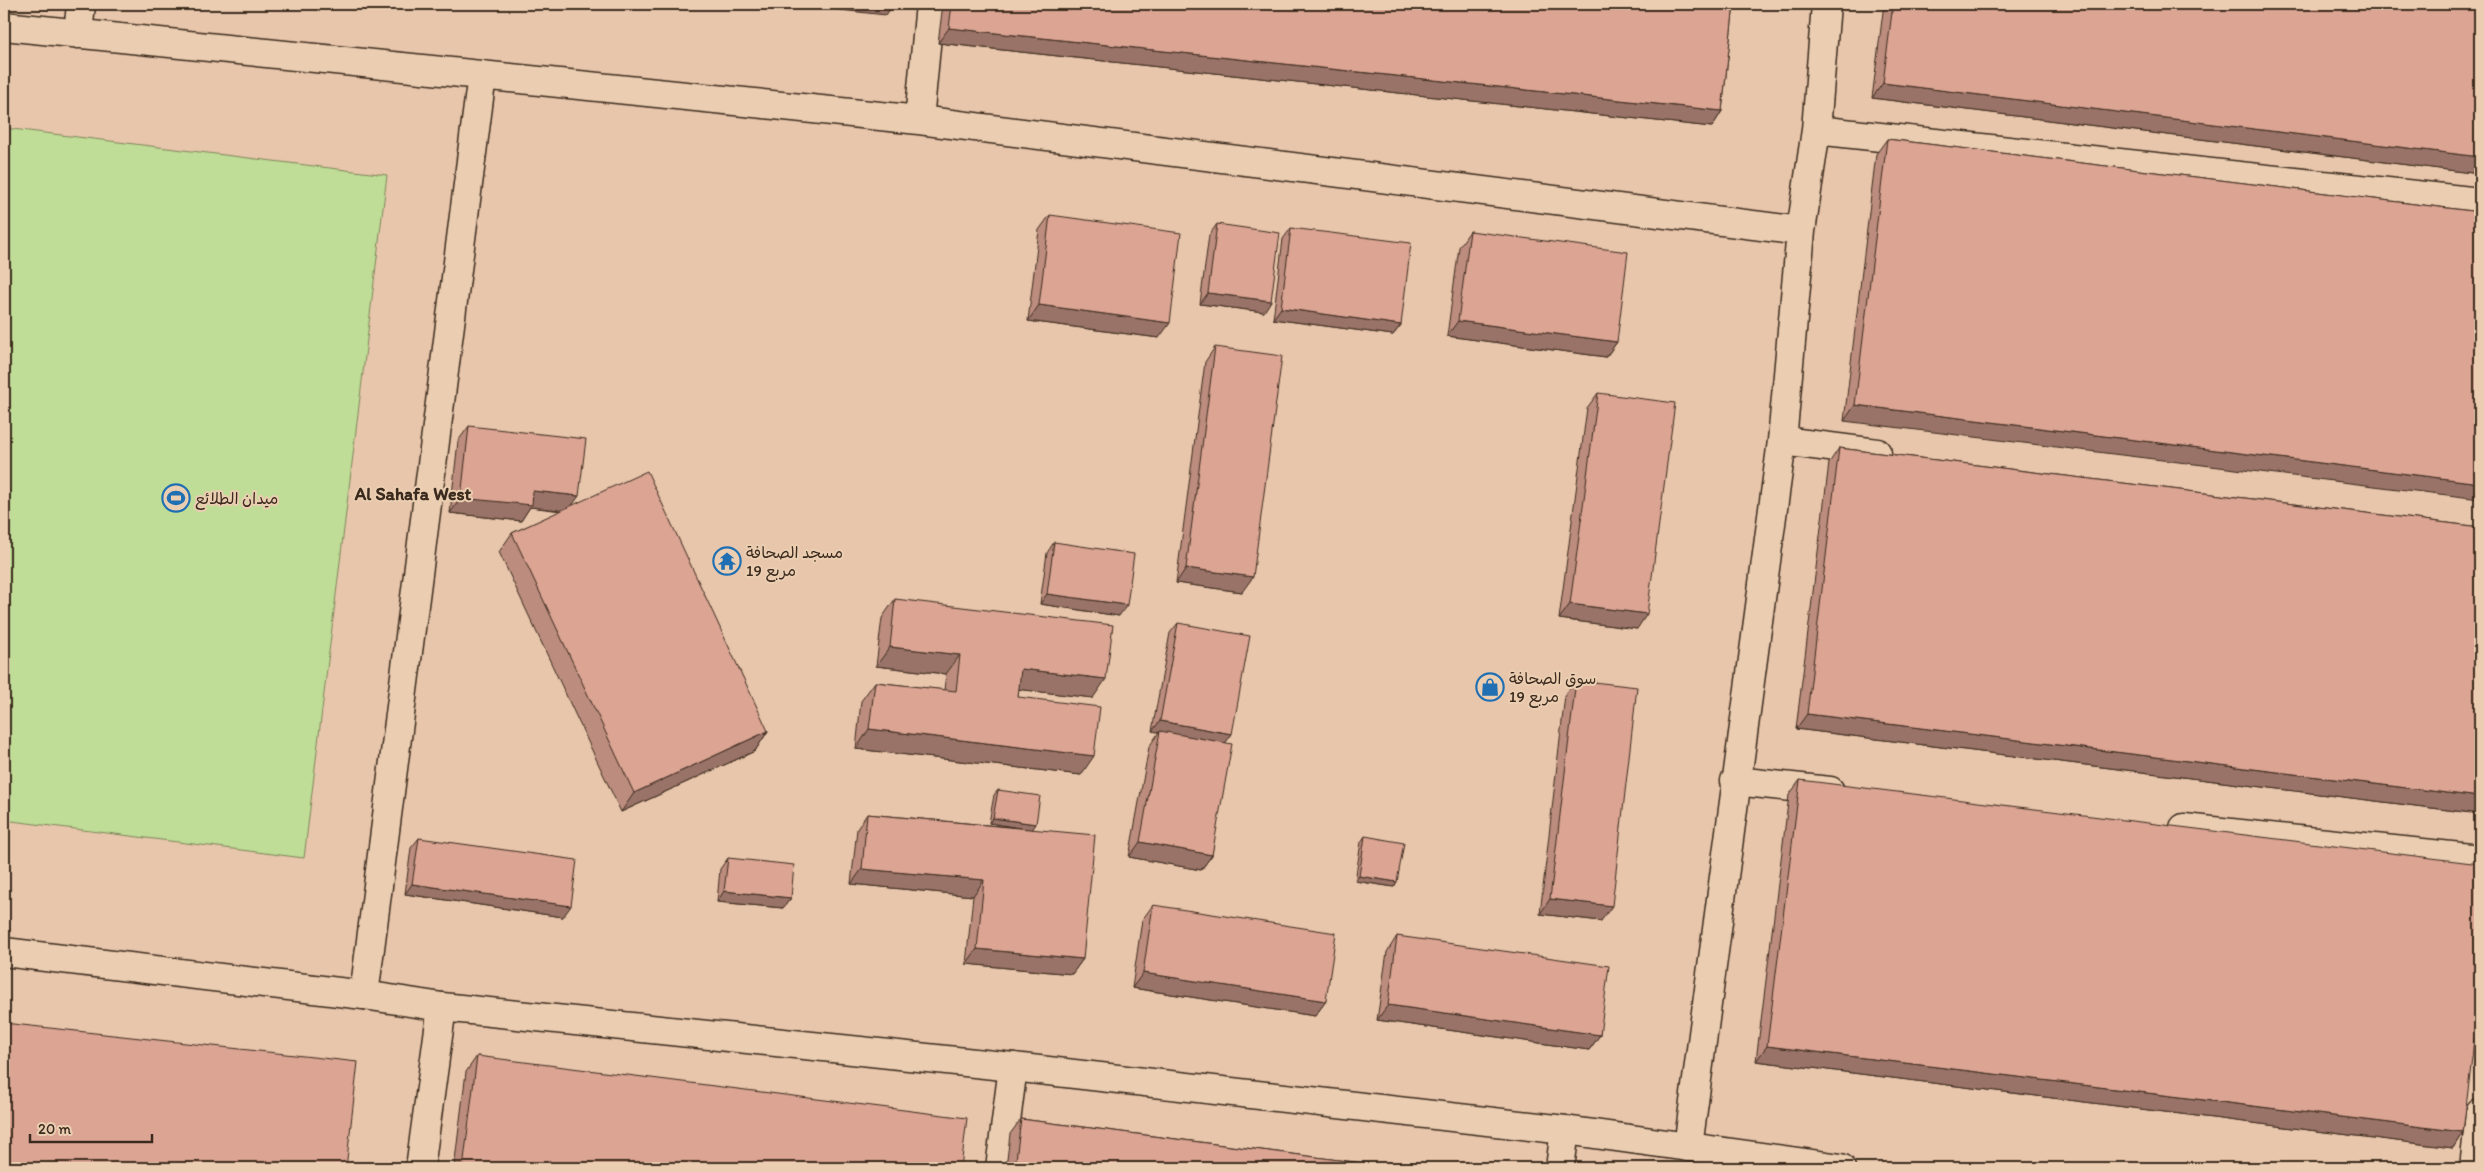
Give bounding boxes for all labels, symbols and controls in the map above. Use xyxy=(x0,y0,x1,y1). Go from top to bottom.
sports icon: ميدان الطلائع xyxy=(161,483,191,513)
district label: Al Sahafa West xyxy=(354,483,472,505)
place label: ميدان الطلائع xyxy=(195,489,278,510)
place label: مسجد الصحافة مربع 19 xyxy=(746,543,843,582)
temple icon: مسجد الصحافة مربع 19 xyxy=(712,546,742,576)
place label: سوق الصحافة مربع 19 xyxy=(1509,669,1596,708)
shop icon: سوق الصحافة مربع 19 xyxy=(1475,672,1505,702)
scale bar xyxy=(30,1112,152,1144)
text: 20 m xyxy=(38,1120,72,1138)

